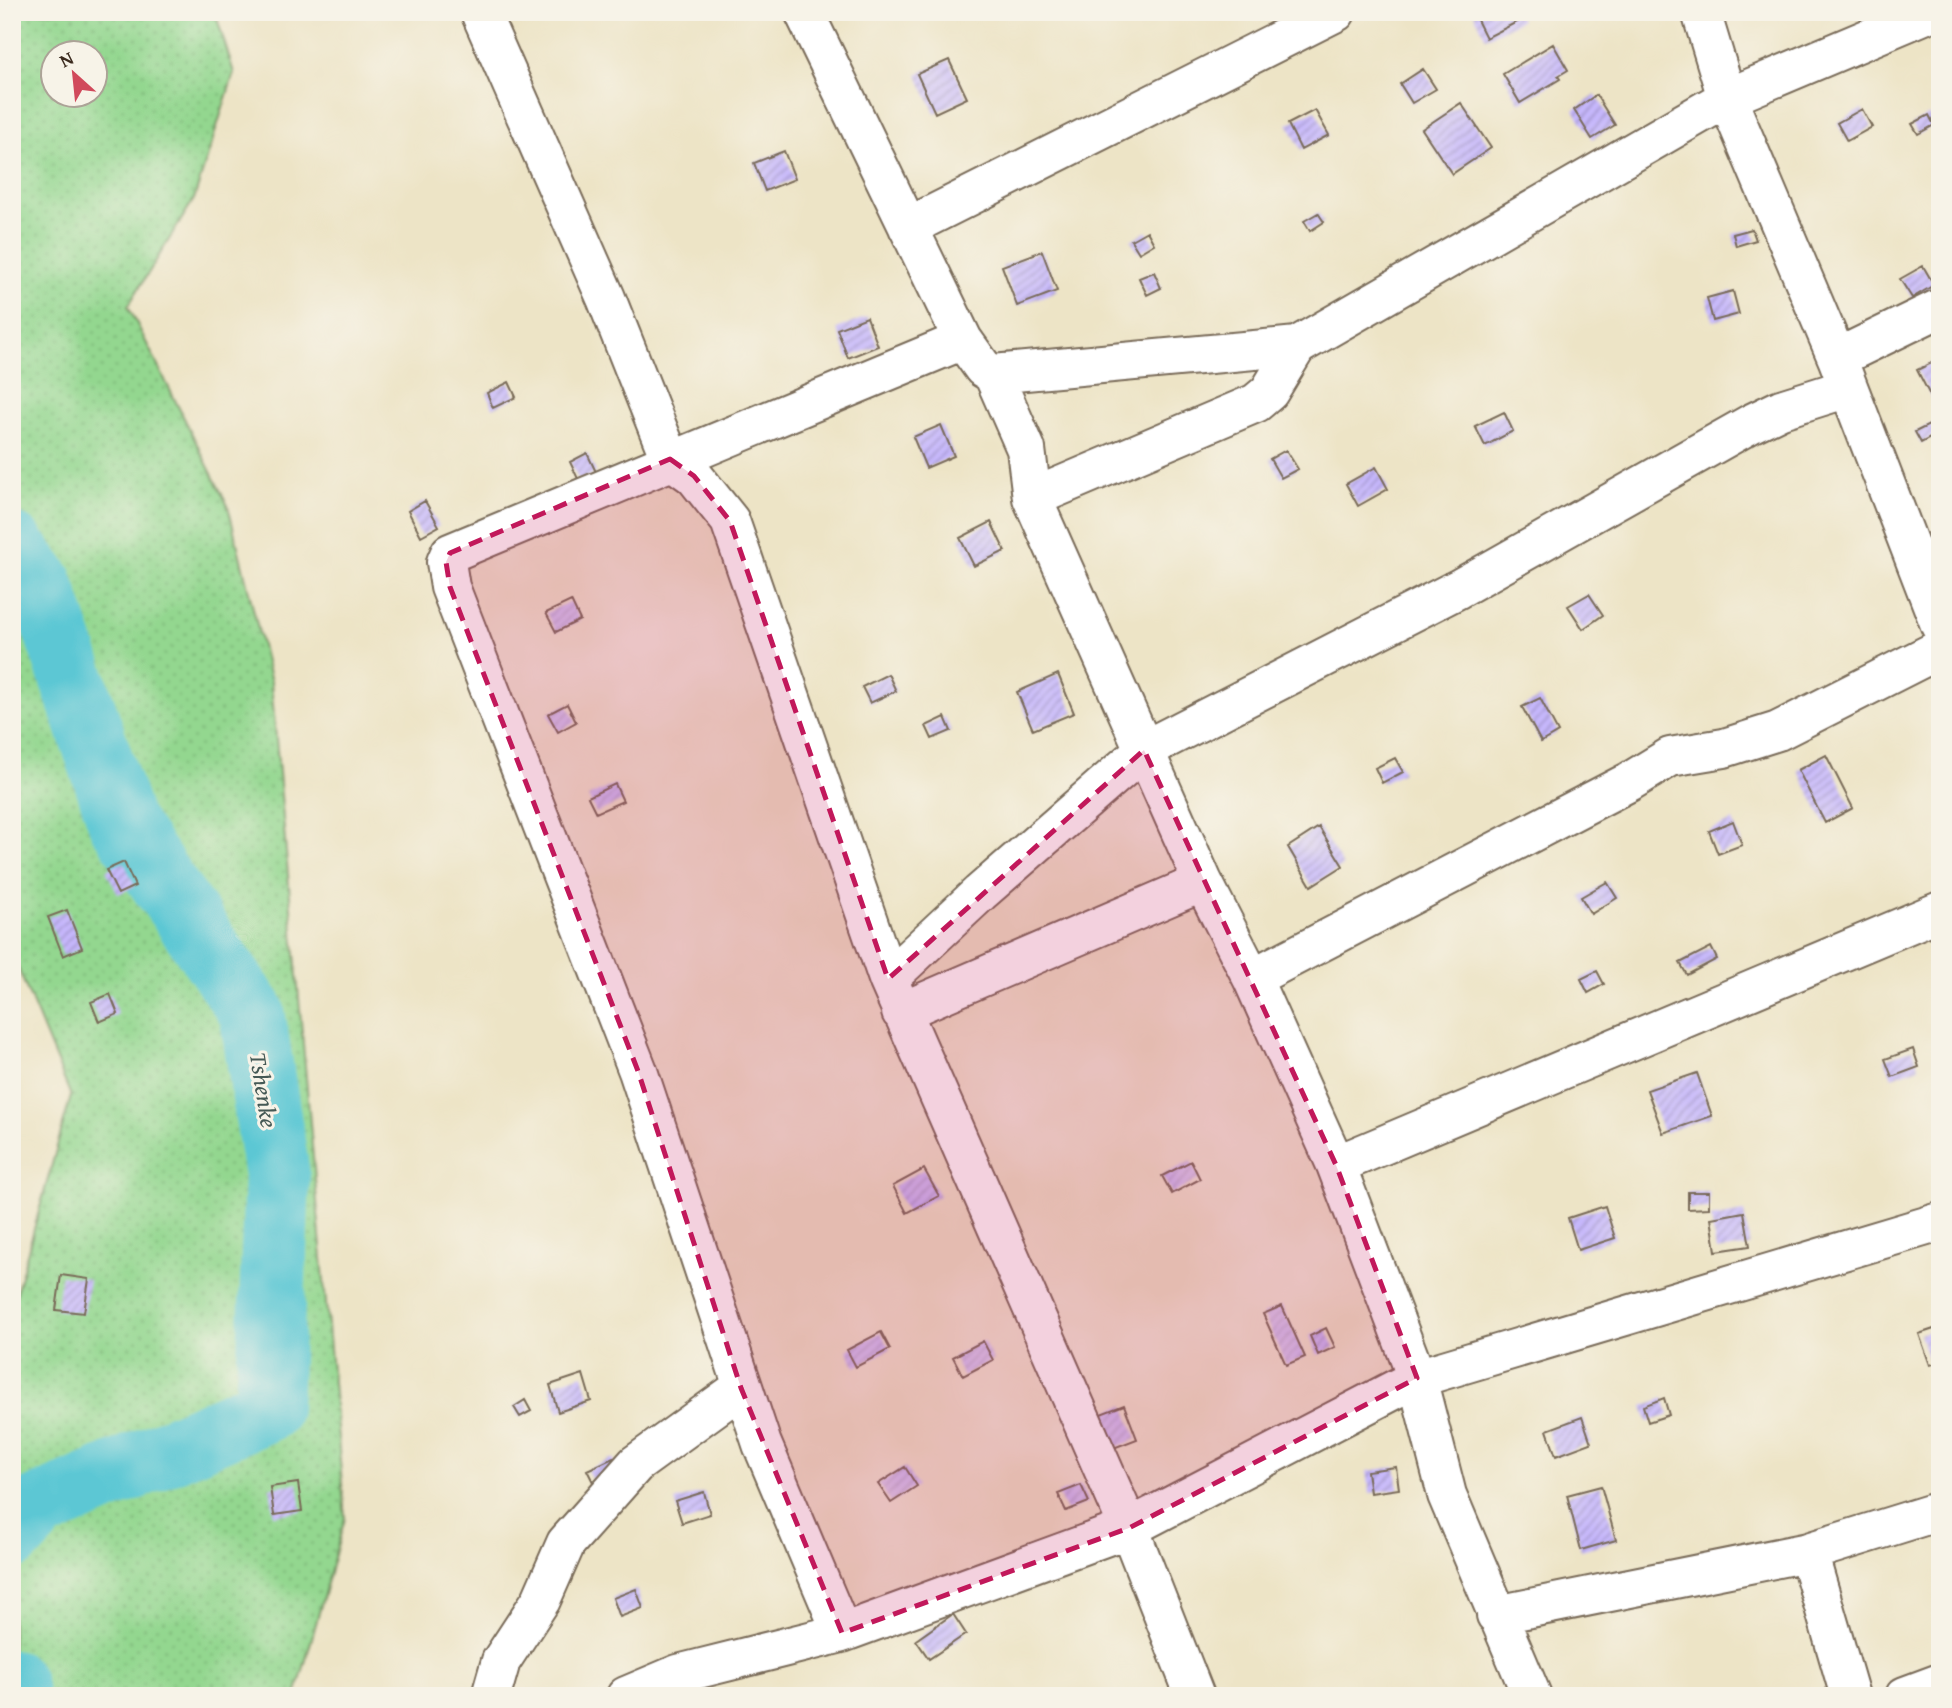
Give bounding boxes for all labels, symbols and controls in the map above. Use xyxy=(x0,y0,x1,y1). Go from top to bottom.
north arrow xyxy=(38,38,108,108)
text: N xyxy=(54,43,79,74)
water label: Tshenke xyxy=(241,1050,287,1130)

